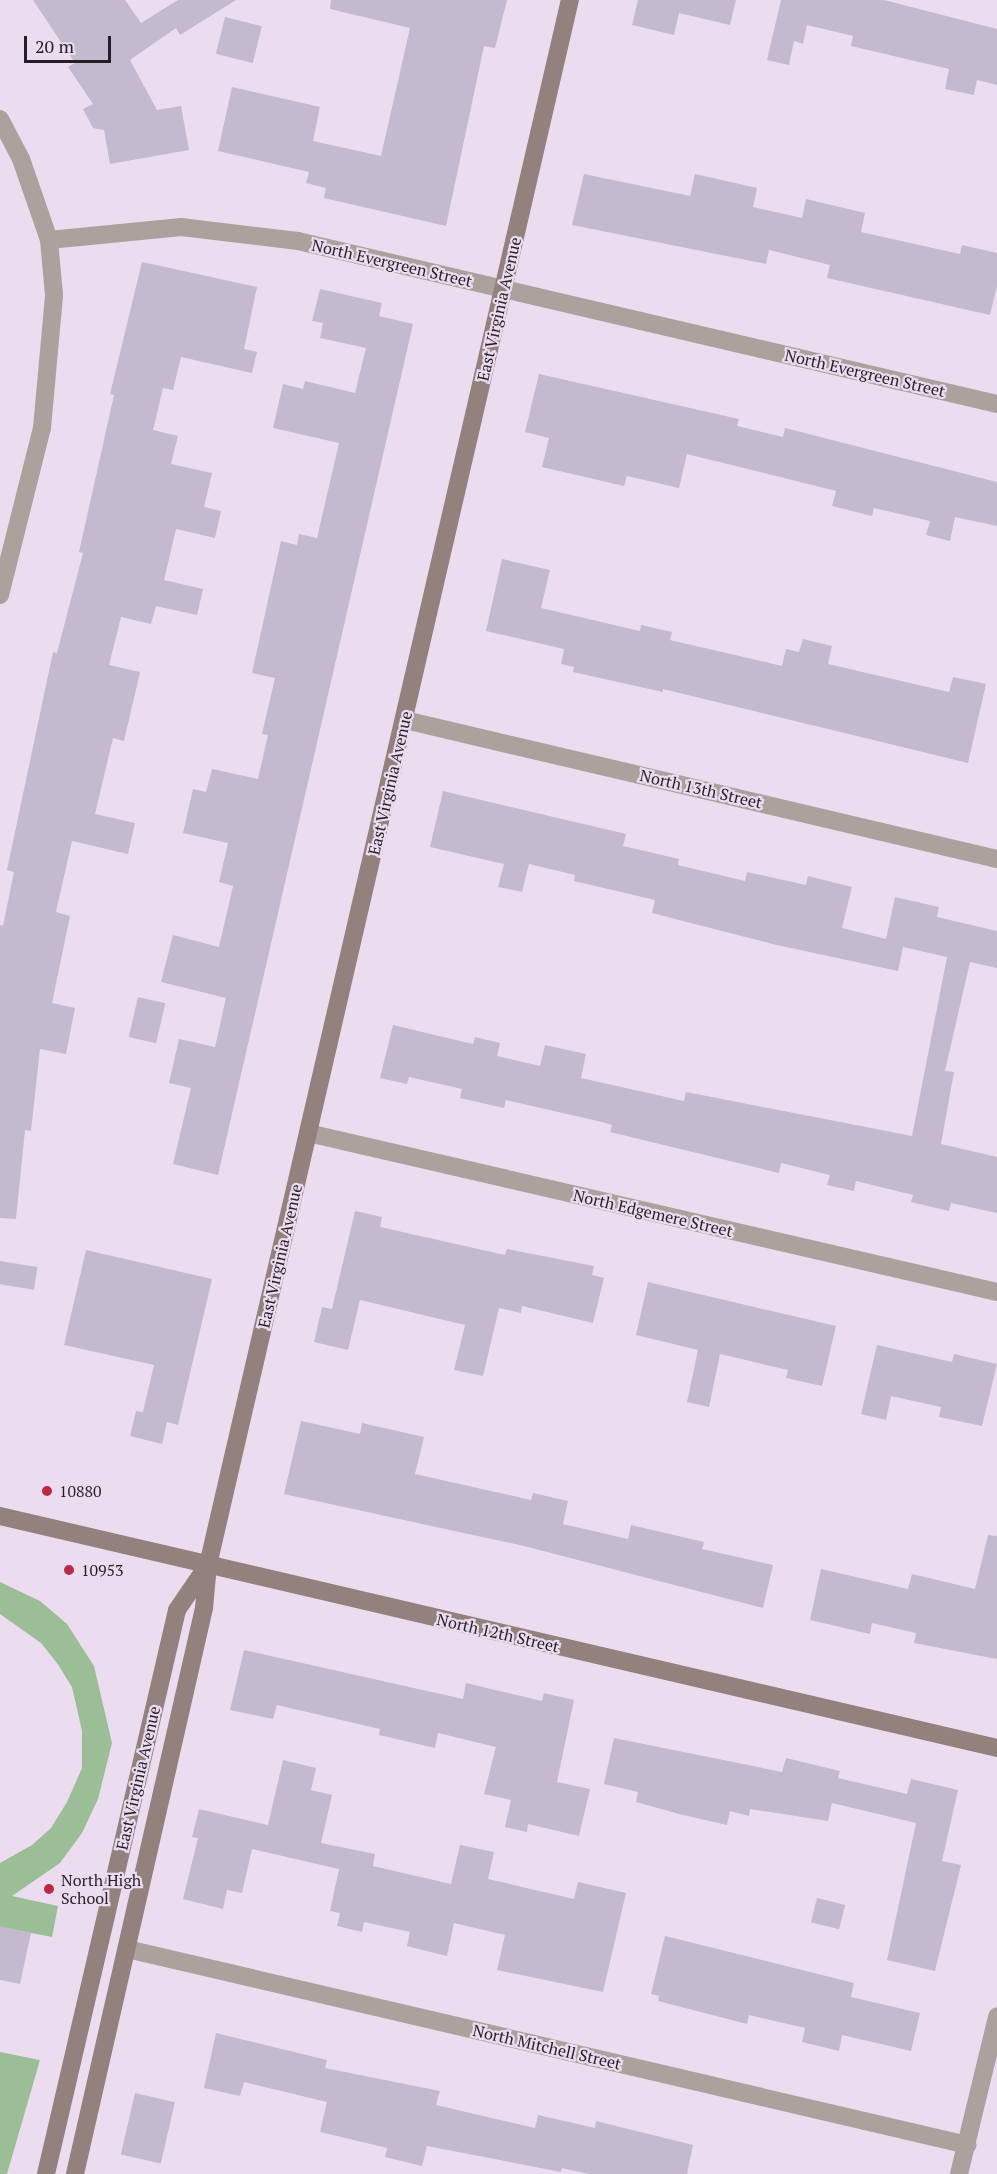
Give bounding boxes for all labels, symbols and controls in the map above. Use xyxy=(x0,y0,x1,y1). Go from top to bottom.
scale bar xyxy=(27,24,114,62)
text: 20 m xyxy=(35,34,74,58)
street label: North Evergreen Street xyxy=(310,235,474,291)
street label: East Virginia Avenue xyxy=(473,235,525,383)
street label: North Evergreen Street xyxy=(783,345,947,401)
street label: East Virginia Avenue xyxy=(364,709,416,857)
street label: North 13th Street xyxy=(638,766,764,812)
street label: East Virginia Avenue xyxy=(254,1182,306,1330)
street label: North Edgemere Street xyxy=(571,1185,735,1241)
place label: 10880 xyxy=(59,1481,102,1501)
marker: 10880 xyxy=(40,1484,54,1498)
place label: 10953 xyxy=(81,1560,124,1580)
marker: 10953 xyxy=(62,1563,76,1577)
street label: North 12th Street xyxy=(435,1610,561,1656)
street label: East Virginia Avenue xyxy=(112,1704,164,1852)
place label: North High School xyxy=(61,1870,141,1908)
marker: North High School xyxy=(42,1882,56,1896)
street label: North Mitchell Street xyxy=(471,2021,623,2073)

